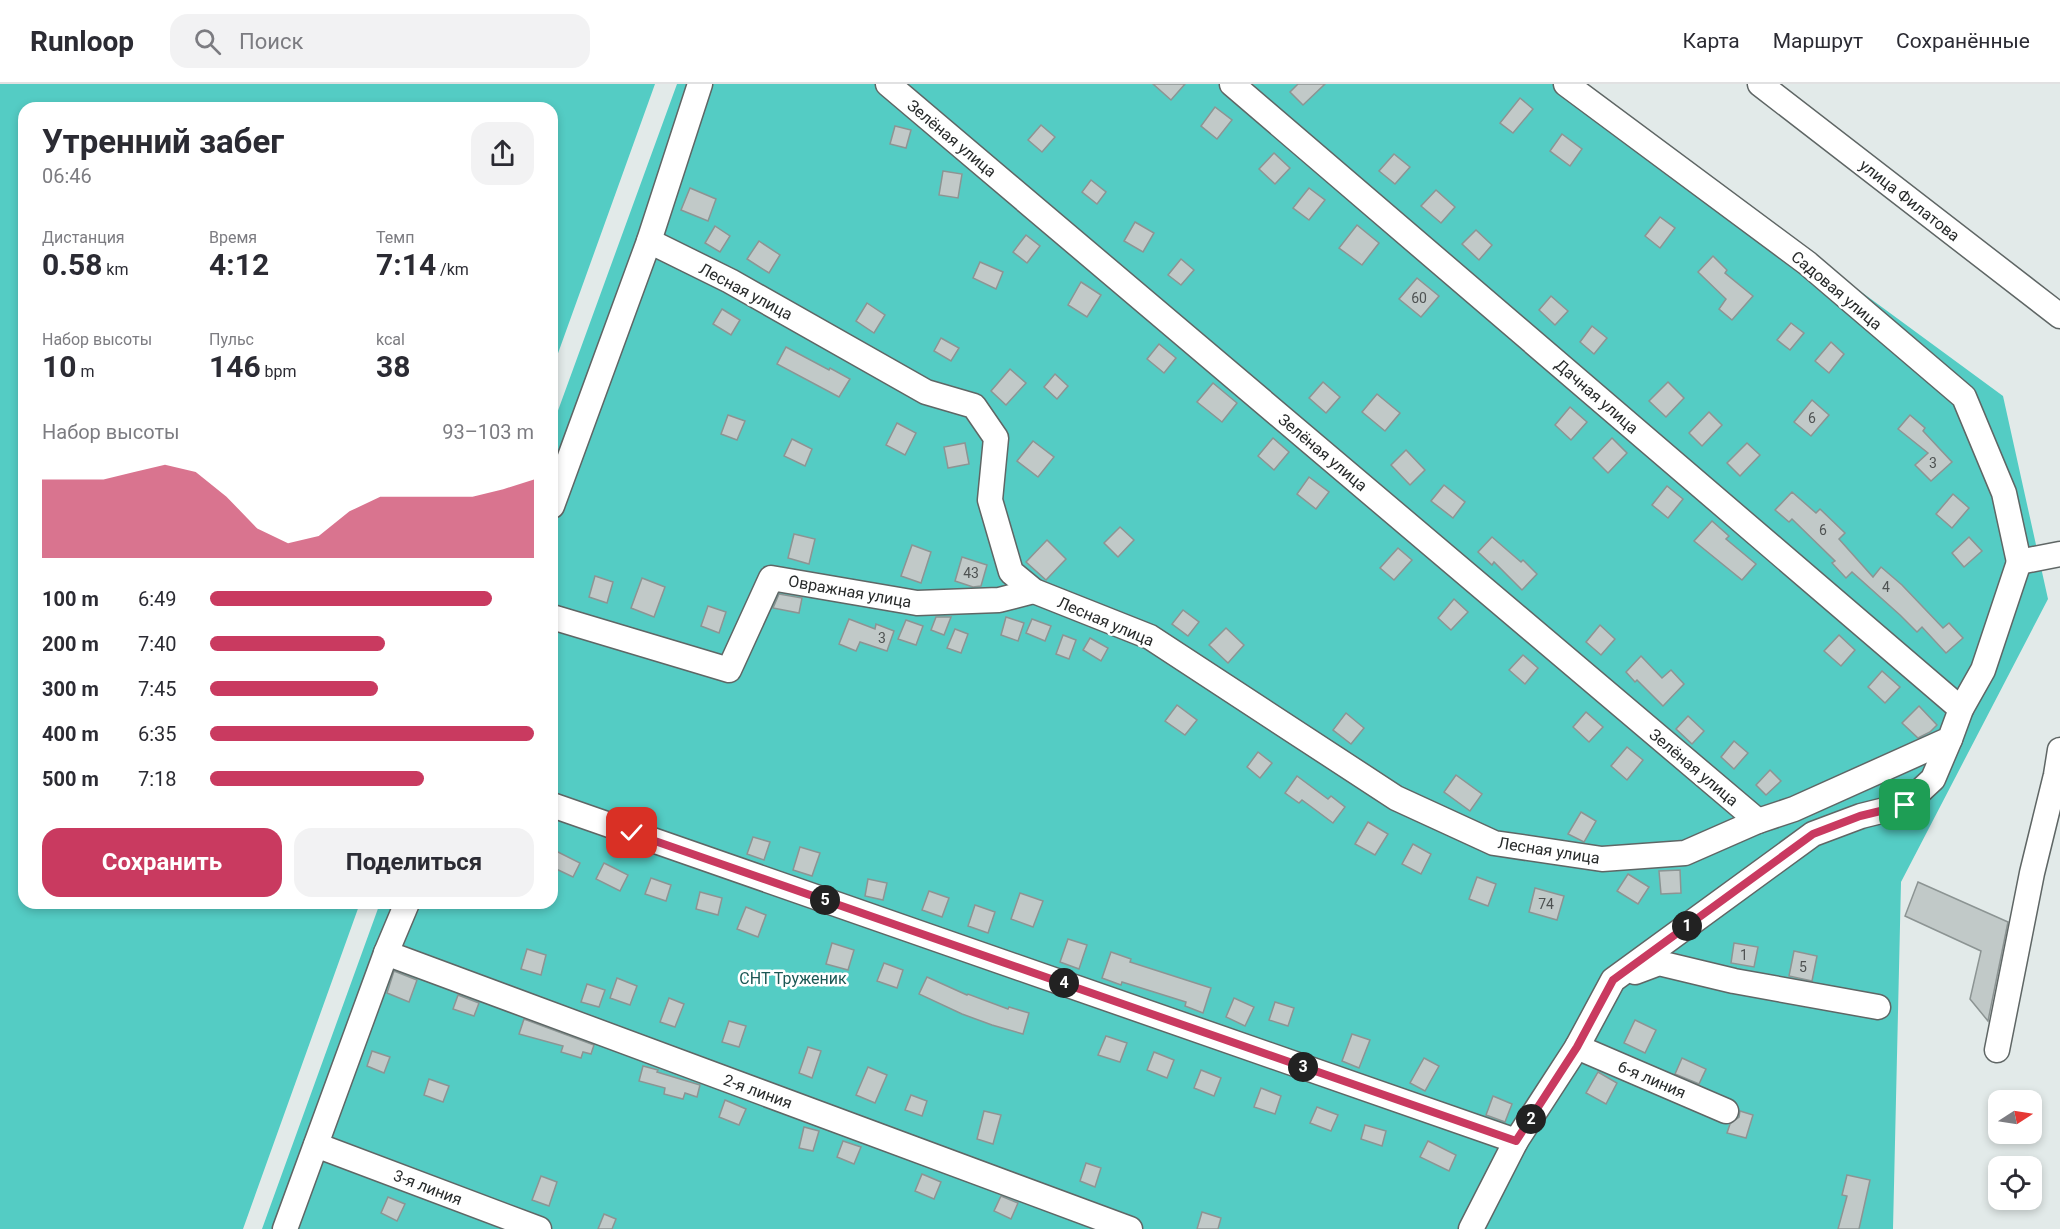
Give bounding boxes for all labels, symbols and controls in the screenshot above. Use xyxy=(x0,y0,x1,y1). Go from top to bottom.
search box xyxy=(170,14,590,68)
text: Runloop xyxy=(30,25,134,58)
icon: search xyxy=(191,25,224,58)
text: Поиск xyxy=(239,29,303,54)
text: Карта xyxy=(1683,29,1740,53)
text: Маршрут xyxy=(1773,29,1863,53)
text: Сохранённые xyxy=(1896,29,2030,53)
street label: Зелёная улица xyxy=(903,96,1000,181)
text: Утренний забег xyxy=(42,122,284,161)
button: share xyxy=(471,122,534,185)
street label: улица Филатова xyxy=(1856,155,1963,245)
text: 06:46 xyxy=(42,164,92,188)
text: Дистанция xyxy=(42,228,125,247)
text: Время xyxy=(209,228,257,247)
text: Темп xyxy=(376,228,414,247)
text: 0.58 xyxy=(42,247,102,282)
text: 4:12 xyxy=(209,247,269,282)
text: 7:14 xyxy=(376,247,436,282)
street label: Садовая улица xyxy=(1788,247,1886,334)
street label: Лесная улица xyxy=(696,259,796,324)
text: km xyxy=(102,260,128,279)
text: /km xyxy=(436,260,469,279)
house number: 60 xyxy=(1411,290,1427,306)
text: Набор высоты xyxy=(42,330,152,349)
text: Пульс xyxy=(209,330,254,349)
text: kcal xyxy=(376,330,405,349)
text: 10 xyxy=(42,349,76,384)
text: 146 xyxy=(209,349,261,384)
text: 38 xyxy=(376,349,410,384)
street label: Дачная улица xyxy=(1551,355,1642,438)
text: m xyxy=(76,362,94,381)
text: bpm xyxy=(261,362,297,381)
street label: Зелёная улица xyxy=(1274,410,1371,495)
house number: 6 xyxy=(1808,410,1816,426)
text: Набор высоты xyxy=(42,420,180,444)
text: 93–103 m xyxy=(442,420,534,444)
house number: 3 xyxy=(1929,455,1937,471)
house number: 6 xyxy=(1819,522,1827,538)
house number: 43 xyxy=(963,565,979,581)
street label: Овражная улица xyxy=(787,571,913,612)
house number: 4 xyxy=(1882,579,1890,595)
text: 100 m xyxy=(42,587,99,611)
text: 6:49 xyxy=(138,587,177,611)
street label: Лесная улица xyxy=(1055,593,1157,650)
house number: 3 xyxy=(878,630,886,646)
text: 200 m xyxy=(42,632,99,656)
text: 7:40 xyxy=(138,632,177,656)
text: 300 m xyxy=(42,677,99,701)
text: 7:45 xyxy=(138,677,177,701)
text: 400 m xyxy=(42,722,99,746)
text: 6:35 xyxy=(138,722,177,746)
street label: Зелёная улица xyxy=(1645,725,1742,810)
text: 500 m xyxy=(42,767,99,791)
text: 7:18 xyxy=(138,767,177,791)
pin xyxy=(1879,779,1930,830)
icon: arrive xyxy=(1888,788,1921,821)
pin xyxy=(606,807,657,858)
icon: check xyxy=(615,816,648,849)
button: Сохранить xyxy=(42,828,282,897)
button: Поделиться xyxy=(294,828,534,897)
street label: Лесная улица xyxy=(1497,833,1601,868)
pin: 5 xyxy=(810,885,840,915)
text: 5 xyxy=(820,890,830,909)
house number: 74 xyxy=(1538,896,1554,912)
pin: 1 xyxy=(1672,911,1702,941)
text: 1 xyxy=(1682,916,1692,935)
house number: 1 xyxy=(1740,947,1748,963)
house number: 5 xyxy=(1799,959,1807,975)
pin: 4 xyxy=(1049,968,1079,998)
park label: СНТ Труженик xyxy=(739,969,847,988)
text: 4 xyxy=(1059,973,1069,992)
pin: 3 xyxy=(1288,1052,1318,1082)
text: 3 xyxy=(1298,1057,1308,1076)
street label: 6-я линия xyxy=(1615,1057,1689,1102)
street label: 2-я линия xyxy=(721,1070,795,1113)
north arrow xyxy=(1988,1090,2042,1144)
map controls xyxy=(1988,1090,2042,1210)
pin: 2 xyxy=(1516,1104,1546,1134)
text: 2 xyxy=(1526,1109,1536,1128)
button: locate xyxy=(1988,1156,2042,1210)
street label: 3-я линия xyxy=(391,1166,465,1209)

